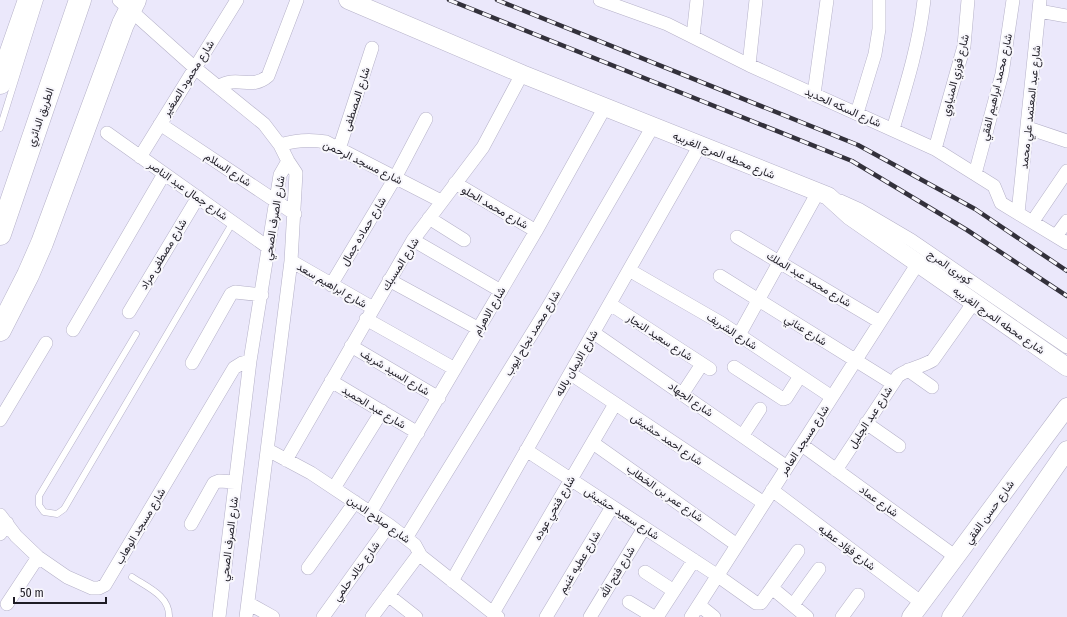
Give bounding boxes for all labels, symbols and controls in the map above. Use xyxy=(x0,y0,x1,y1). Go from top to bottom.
street label: شارع فوزي المنياوي xyxy=(939,32,975,118)
street label: شارع محمد ابراهيم الفقي xyxy=(978,32,1018,143)
street label: شارع محمود الصغير xyxy=(159,38,218,120)
street label: شارع عبد المعتمد علي محمد xyxy=(1018,44,1046,170)
street label: شارع المصطفى xyxy=(340,65,374,133)
street label: شارع السكه الحديد xyxy=(802,85,883,131)
street label: الطريق الدائري xyxy=(24,86,59,149)
street label: شارع محطه المرج الغربيه xyxy=(671,129,777,183)
street label: شارع مسجد الرحمن xyxy=(321,138,405,188)
street label: شارع السلام xyxy=(201,150,254,190)
street label: شارع جمال عبد الناصر xyxy=(144,157,230,224)
street label: شارع الصرف الصحي xyxy=(261,175,291,262)
street label: شارع محمد الحلو xyxy=(459,183,531,233)
street label: شارع حماده جمال xyxy=(338,194,390,268)
street label: شارع مصطفى مراد xyxy=(137,216,191,292)
street label: شارع المسبك xyxy=(379,235,423,294)
street label: كوبرى المرج xyxy=(924,247,975,288)
street label: شارع محمد عبد الملك xyxy=(764,249,854,311)
street label: شارع ابراهيم سعد xyxy=(294,260,369,312)
street label: شارع الاهرام xyxy=(470,284,510,338)
street label: شارع محطه المرج الغربيه xyxy=(950,284,1047,358)
street label: شارع محمد نجاح ايوب xyxy=(502,288,564,379)
street label: شارع الشريف xyxy=(703,310,760,354)
street label: شارع سعيد النجار xyxy=(623,311,695,364)
street label: شارع عناني xyxy=(781,312,830,351)
street label: شارع الايمان بالله xyxy=(552,327,602,399)
street label: شارع السيد شريف xyxy=(357,347,432,399)
street label: شارع الجهاد xyxy=(665,379,716,421)
street label: شارع عبد الحميد xyxy=(339,383,408,433)
street label: شارع عبد الجليل xyxy=(846,384,896,451)
street label: شارع مسجد العامر xyxy=(776,403,833,479)
street label: شارع احمد حشيش xyxy=(628,411,705,469)
street label: شارع عمر بن الخطاب xyxy=(623,462,706,526)
street label: شارع فتحي عوده xyxy=(531,474,581,544)
street label: شارع حسن الفقي xyxy=(962,478,1020,548)
street label: شارع عماد xyxy=(856,483,901,521)
street label: شارع سعيد حشيش xyxy=(581,484,662,543)
street label: شارع مسجد الوهاب xyxy=(113,486,169,567)
street label: شارع صلاح الدين xyxy=(344,493,413,547)
street label: شارع الصرف الصحي xyxy=(218,496,244,583)
street label: شارع فؤاد عطيه xyxy=(815,522,878,574)
street label: شارع عطيه غنيم xyxy=(556,528,604,596)
street label: شارع خالد حلمي xyxy=(330,538,385,606)
street label: شارع فتح الله xyxy=(597,544,639,601)
scale bar xyxy=(14,579,106,605)
text: 50 m xyxy=(20,586,44,600)

